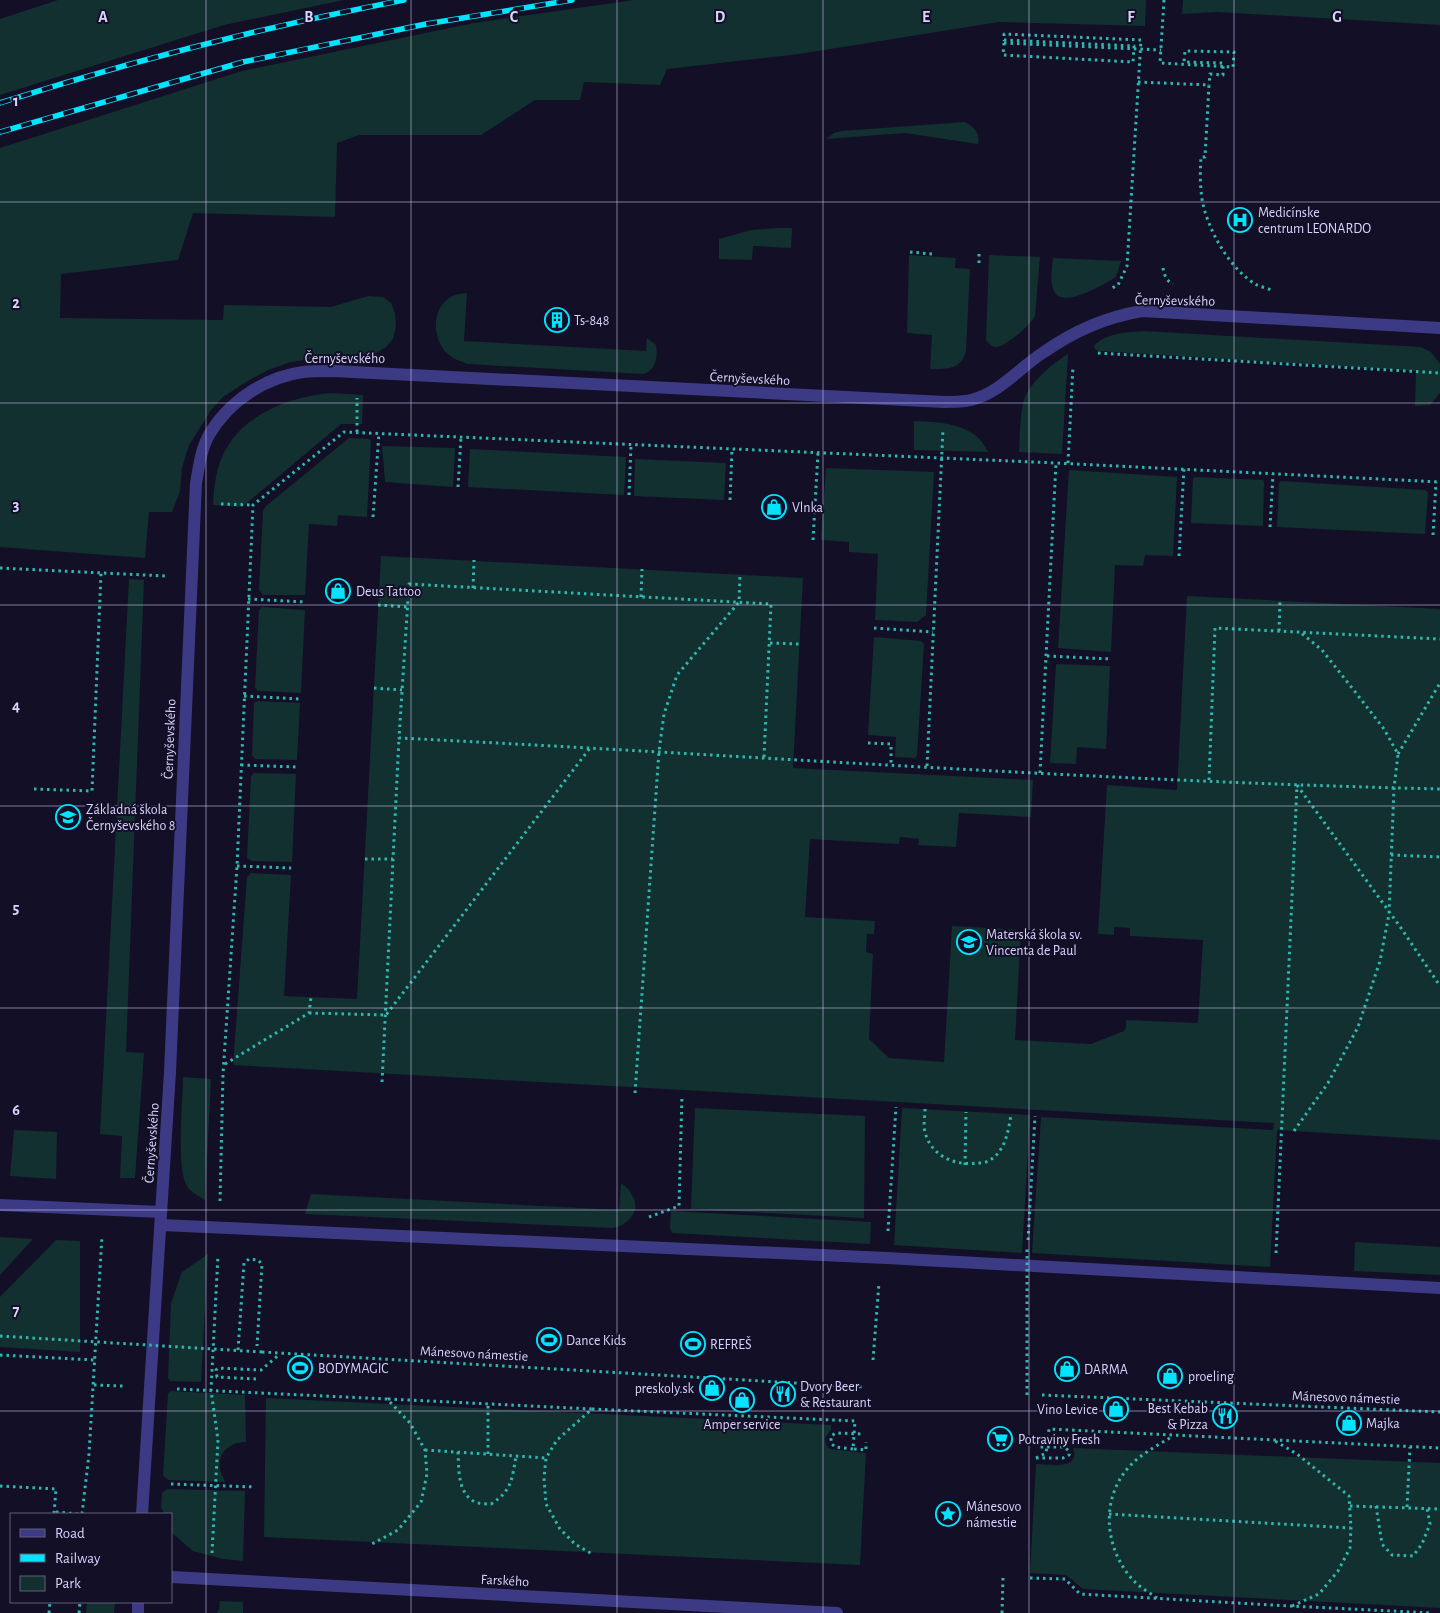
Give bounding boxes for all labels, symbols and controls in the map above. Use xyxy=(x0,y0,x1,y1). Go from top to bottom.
text: A xyxy=(98,9,108,25)
text: B xyxy=(304,9,314,25)
text: C xyxy=(510,9,519,25)
text: D xyxy=(715,9,726,25)
text: E xyxy=(922,9,930,25)
text: F xyxy=(1127,9,1135,25)
text: G xyxy=(1332,9,1342,25)
text: 1 xyxy=(13,93,19,109)
place label: Medicínske centrum LEONARDO xyxy=(1258,206,1371,236)
hospital icon: Medicínske centrum LEONARDO xyxy=(1227,207,1253,233)
street label: Černyševského xyxy=(1135,291,1215,309)
text: 2 xyxy=(12,295,20,311)
building icon: Ts-848 xyxy=(544,307,570,333)
place label: Ts-848 xyxy=(574,314,609,328)
street label: Černyševského xyxy=(305,350,385,366)
street label: Černyševského xyxy=(709,368,791,388)
shop icon: Vlnka xyxy=(761,494,787,520)
text: 3 xyxy=(13,497,20,513)
place label: Vlnka xyxy=(792,501,824,515)
shop icon: Deus Tattoo xyxy=(325,578,351,604)
place label: Deus Tattoo xyxy=(356,585,421,599)
text: 4 xyxy=(12,698,20,714)
street label: Černyševského xyxy=(160,698,178,779)
place label: Základná škola Černyševského 8 xyxy=(86,803,175,833)
school or university icon: Základná škola Černyševského 8 xyxy=(55,804,81,830)
text: 5 xyxy=(13,900,20,916)
place label: Materská škola sv. Vincenta de Paul xyxy=(986,928,1082,958)
school or university icon: Materská škola sv. Vincenta de Paul xyxy=(956,929,982,955)
text: 6 xyxy=(12,1102,20,1118)
street label: Černyševského xyxy=(140,1102,162,1184)
text: 7 xyxy=(13,1303,20,1319)
sports icon: Dance Kids xyxy=(536,1327,562,1353)
sports icon: REFREŠ xyxy=(680,1331,706,1357)
place label: Dance Kids xyxy=(566,1334,626,1348)
place label: REFREŠ xyxy=(710,1336,752,1352)
street label: Mánesovo námestie xyxy=(419,1344,528,1364)
sports icon: BODYMAGIC xyxy=(287,1355,313,1381)
shop icon: DARMA xyxy=(1054,1356,1080,1382)
place label: BODYMAGIC xyxy=(318,1362,389,1376)
place label: DARMA xyxy=(1084,1363,1128,1377)
shop icon: proeling xyxy=(1157,1363,1183,1389)
place label: proeling xyxy=(1188,1370,1234,1384)
shop icon: preskoly.sk xyxy=(699,1375,725,1401)
place label: Dvory Beer & Restaurant xyxy=(800,1380,872,1410)
restaurant icon: Dvory Beer & Restaurant xyxy=(770,1381,796,1407)
place label: preskoly.sk xyxy=(635,1382,695,1396)
shop icon: Amper service xyxy=(729,1387,755,1413)
street label: Mánesovo námestie xyxy=(1292,1389,1400,1407)
shop icon: Vino Levice xyxy=(1103,1396,1129,1422)
place label: Best Kebab & Pizza xyxy=(1148,1402,1209,1432)
place label: Vino Levice xyxy=(1037,1403,1098,1417)
restaurant icon: Best Kebab & Pizza xyxy=(1212,1403,1238,1429)
shop icon: Majka xyxy=(1336,1410,1362,1436)
place label: Majka xyxy=(1366,1417,1400,1431)
place label: Amper service xyxy=(703,1418,781,1432)
supermarket icon: Potraviny Fresh xyxy=(987,1426,1013,1452)
place label: Potraviny Fresh xyxy=(1018,1433,1100,1447)
place label: Mánesovo námestie xyxy=(966,1500,1021,1530)
place icon: Mánesovo námestie xyxy=(935,1501,961,1527)
legend xyxy=(10,1513,172,1603)
text: Road xyxy=(55,1526,85,1541)
text: Railway xyxy=(55,1551,101,1566)
street label: Farského xyxy=(480,1573,530,1589)
text: Park xyxy=(55,1576,81,1591)

